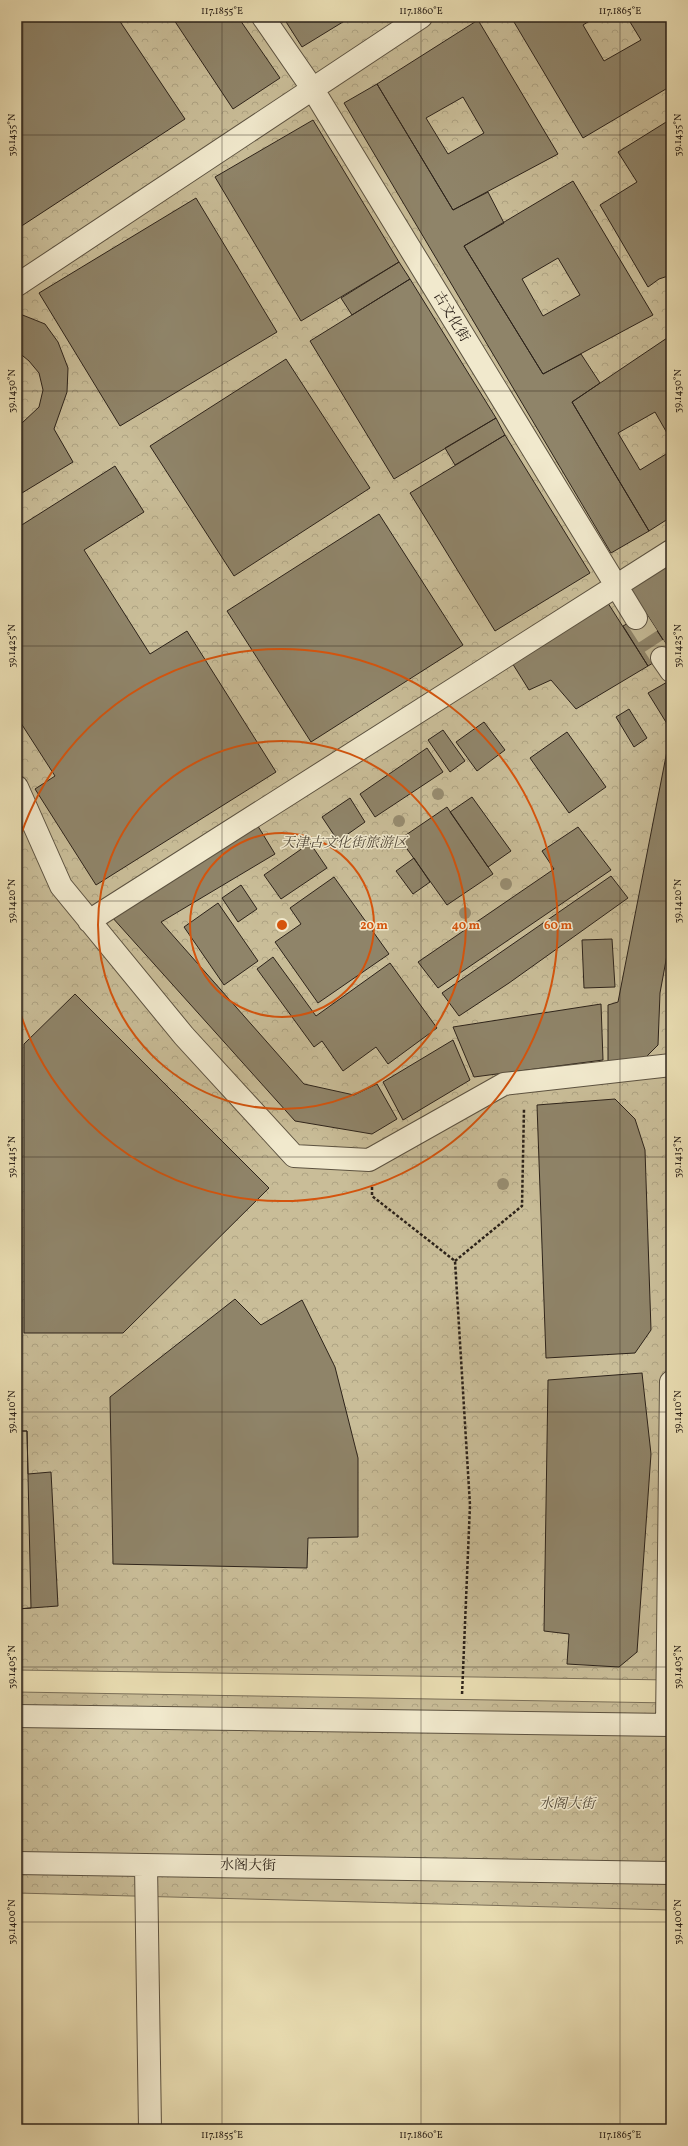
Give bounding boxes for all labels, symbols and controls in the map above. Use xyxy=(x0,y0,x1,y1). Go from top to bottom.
text: 117.1855°E xyxy=(201,4,243,18)
text: 117.1860°E xyxy=(399,4,443,18)
text: 117.1865°E xyxy=(599,4,641,18)
text: 39.1435°N xyxy=(5,113,19,157)
text: 39.1435°N xyxy=(671,113,685,157)
street label: 古文化街 xyxy=(428,288,474,346)
text: 39.1430°N xyxy=(5,369,19,413)
text: 39.1430°N xyxy=(671,369,685,413)
text: 39.1425°N xyxy=(5,624,19,668)
text: 39.1425°N xyxy=(671,624,685,668)
park label: 天津古文化街旅游区 xyxy=(281,834,409,853)
text: 39.1420°N xyxy=(5,878,19,923)
text: 39.1420°N xyxy=(671,878,685,923)
centre of rings xyxy=(275,918,289,932)
text: 20 m xyxy=(360,918,388,934)
text: 40 m xyxy=(452,918,481,934)
text: 60 m xyxy=(544,918,572,934)
text: 39.1415°N xyxy=(5,1135,19,1178)
text: 39.1415°N xyxy=(671,1135,685,1178)
text: 39.1410°N xyxy=(5,1390,19,1434)
text: 39.1410°N xyxy=(671,1390,685,1434)
text: 39.1405°N xyxy=(5,1644,19,1689)
text: 39.1405°N xyxy=(671,1644,685,1689)
park label: 水阁大街 xyxy=(539,1795,597,1814)
street label: 水阁大街 xyxy=(220,1856,276,1876)
text: 39.1400°N xyxy=(5,1899,19,1945)
text: 39.1400°N xyxy=(671,1899,685,1945)
text: 117.1855°E xyxy=(201,2128,243,2142)
text: 117.1860°E xyxy=(399,2128,443,2142)
text: 117.1865°E xyxy=(599,2128,641,2142)

